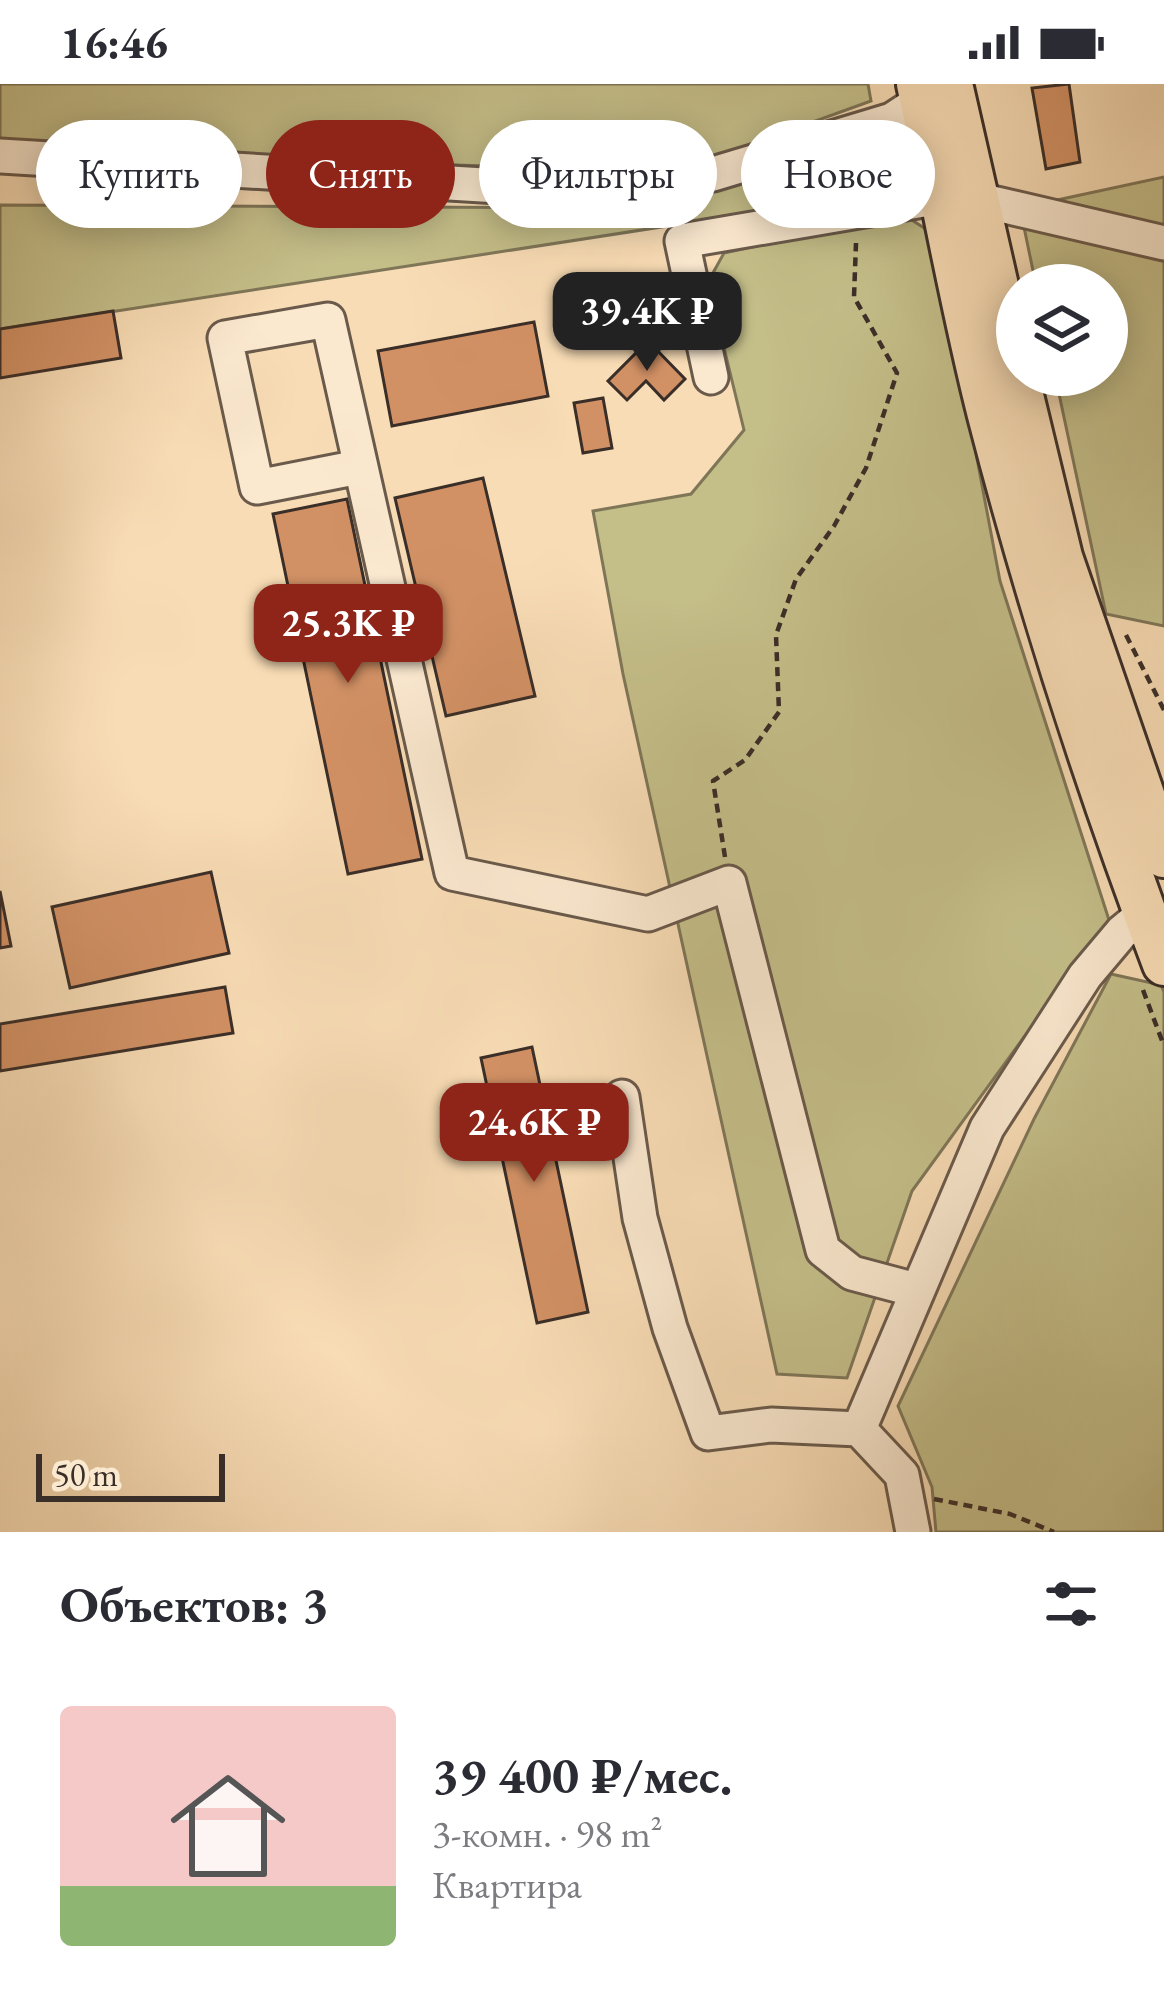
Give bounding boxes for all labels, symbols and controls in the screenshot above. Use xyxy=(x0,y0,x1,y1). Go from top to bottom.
text: 16:46 xyxy=(60,13,168,71)
chip: Купить xyxy=(36,120,242,228)
chip: Снять xyxy=(266,120,455,228)
chip: Фильтры xyxy=(479,120,717,228)
chip: Новое xyxy=(741,120,935,228)
map controls xyxy=(996,264,1128,396)
button: layers xyxy=(996,264,1128,396)
pin: 39.4K ₽ xyxy=(536,272,758,374)
text: 39.4K ₽ xyxy=(580,285,714,336)
pin: 25.3K ₽ xyxy=(237,584,459,686)
text: 25.3K ₽ xyxy=(281,597,415,648)
pin: 24.6K ₽ xyxy=(423,1083,645,1185)
text: 24.6K ₽ xyxy=(467,1096,601,1147)
scale bar xyxy=(36,1448,225,1501)
text: 50 m xyxy=(54,1453,118,1496)
text: Объектов: 3 xyxy=(60,1571,329,1637)
icon: filters xyxy=(1038,1571,1104,1637)
text: 39 400 ₽/мес. xyxy=(432,1742,732,1808)
icon: home xyxy=(156,1754,300,1898)
text: 3-комн. · 98 m² xyxy=(432,1808,663,1859)
text: Квартира xyxy=(432,1859,582,1910)

